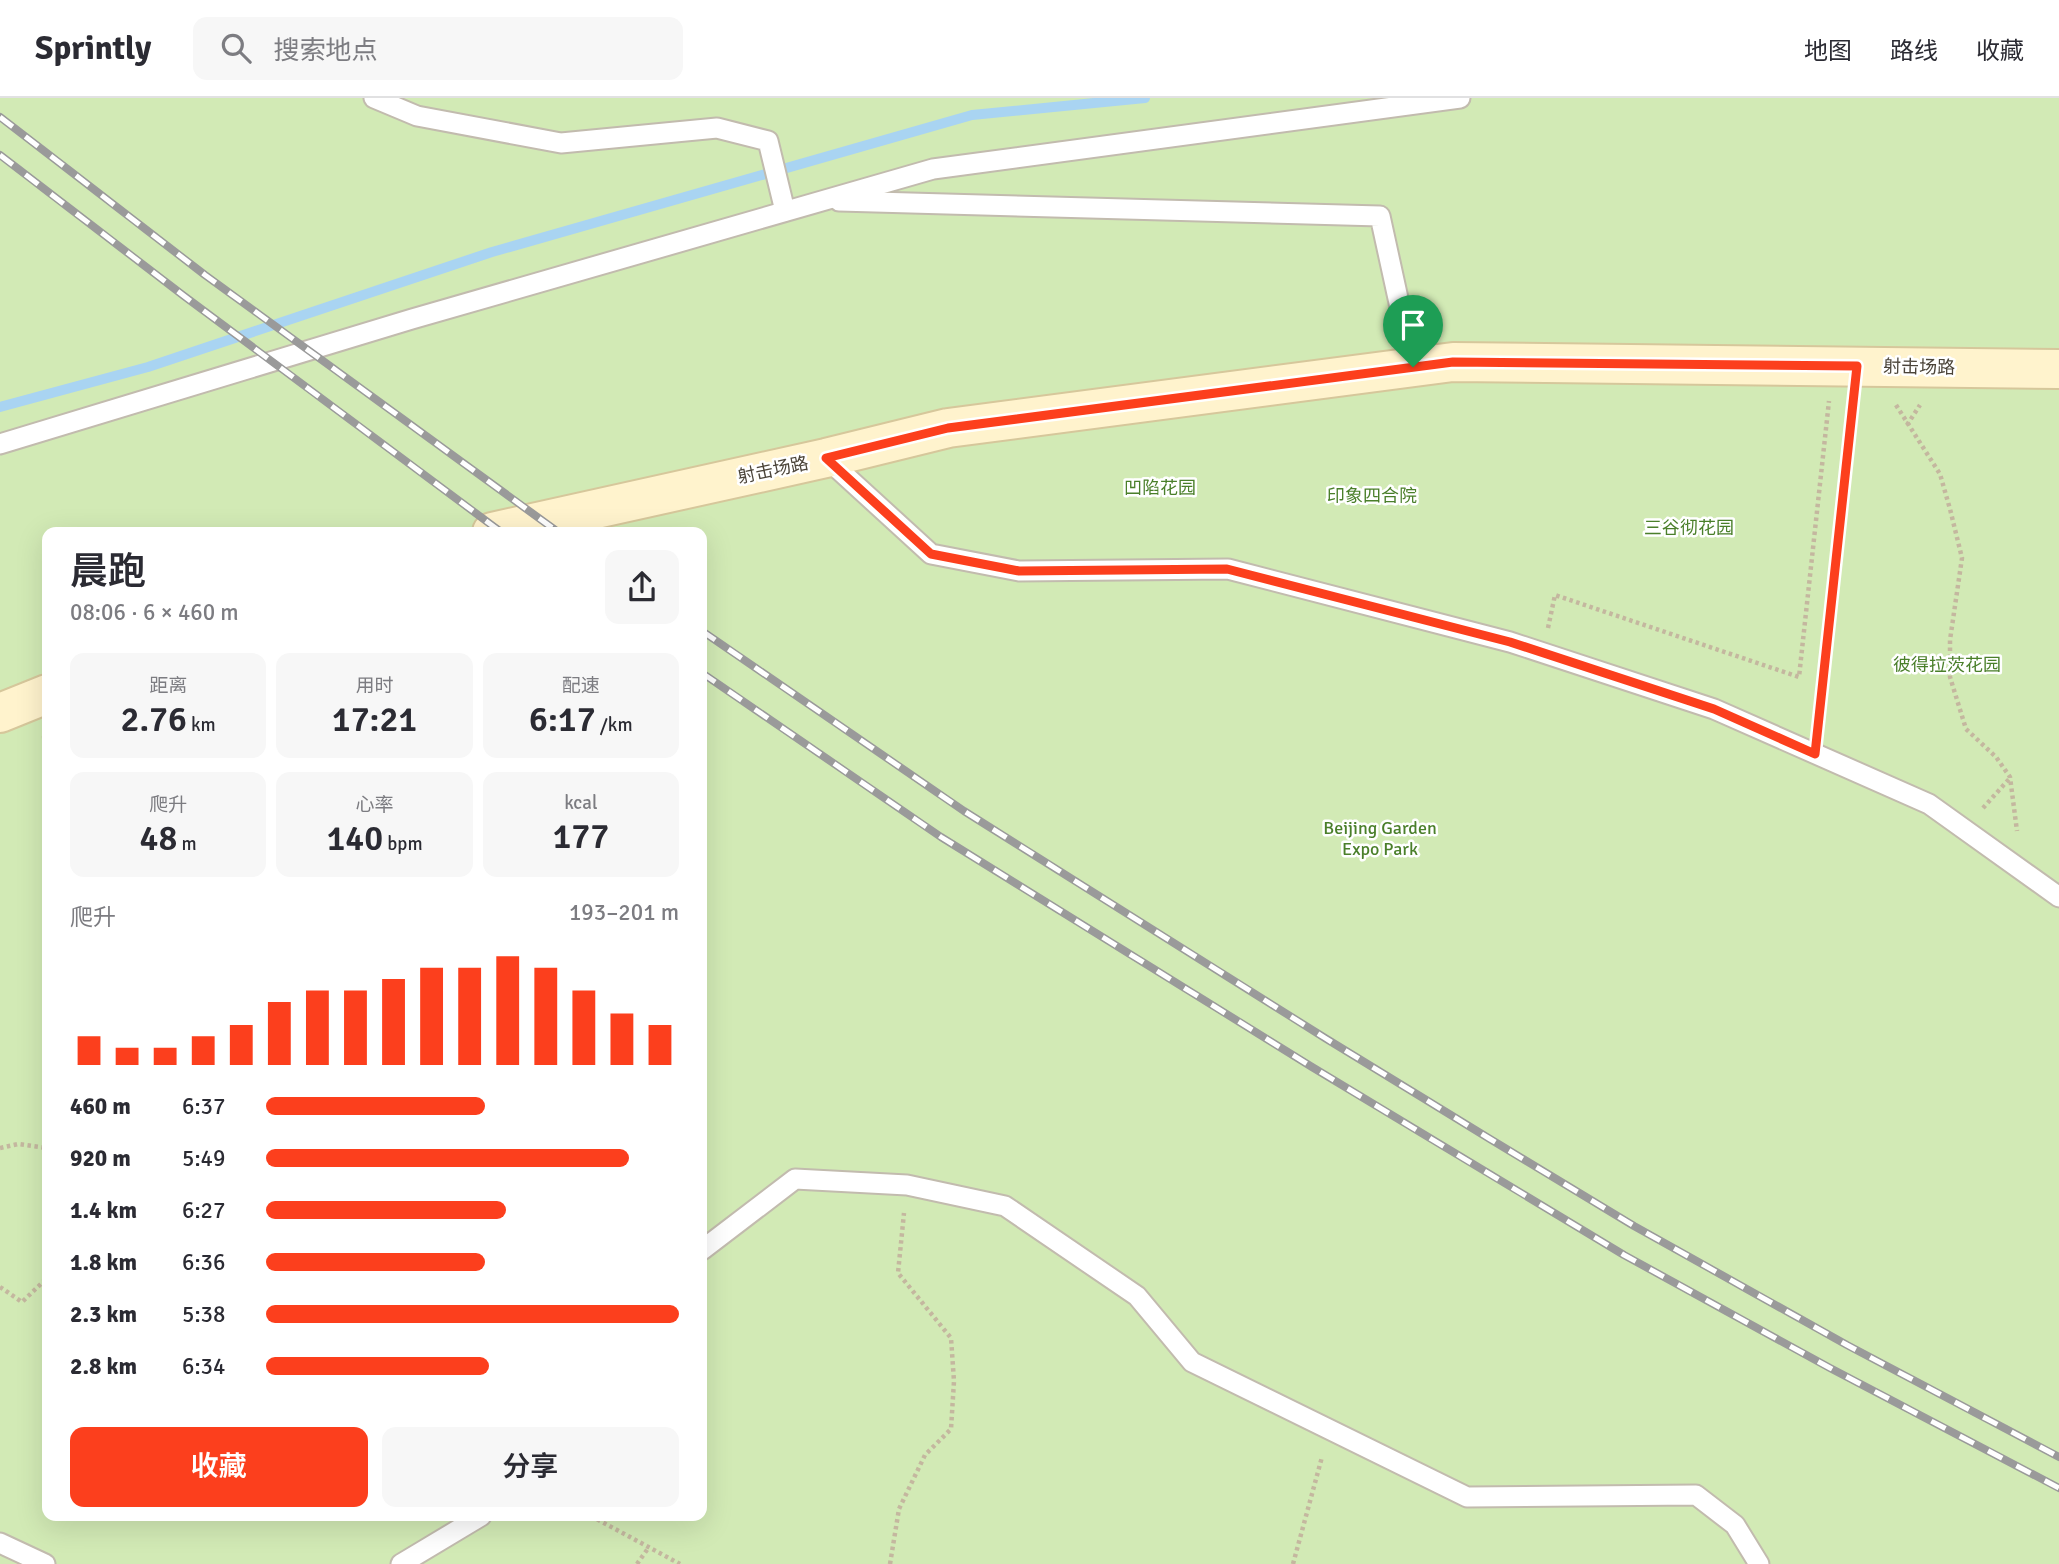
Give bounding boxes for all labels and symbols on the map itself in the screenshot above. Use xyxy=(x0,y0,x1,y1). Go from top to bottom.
pin xyxy=(1383,295,1443,367)
street label: 射击场路 xyxy=(1883,355,1955,379)
street label: 射击场路 xyxy=(735,452,811,488)
park label: 凹陷花园 xyxy=(1124,477,1196,499)
park label: 印象四合院 xyxy=(1327,485,1417,507)
park label: 三谷彻花园 xyxy=(1644,517,1734,539)
park label: 彼得拉茨花园 xyxy=(1893,654,2001,676)
park label: Beijing Garden Expo Park xyxy=(1323,817,1437,860)

